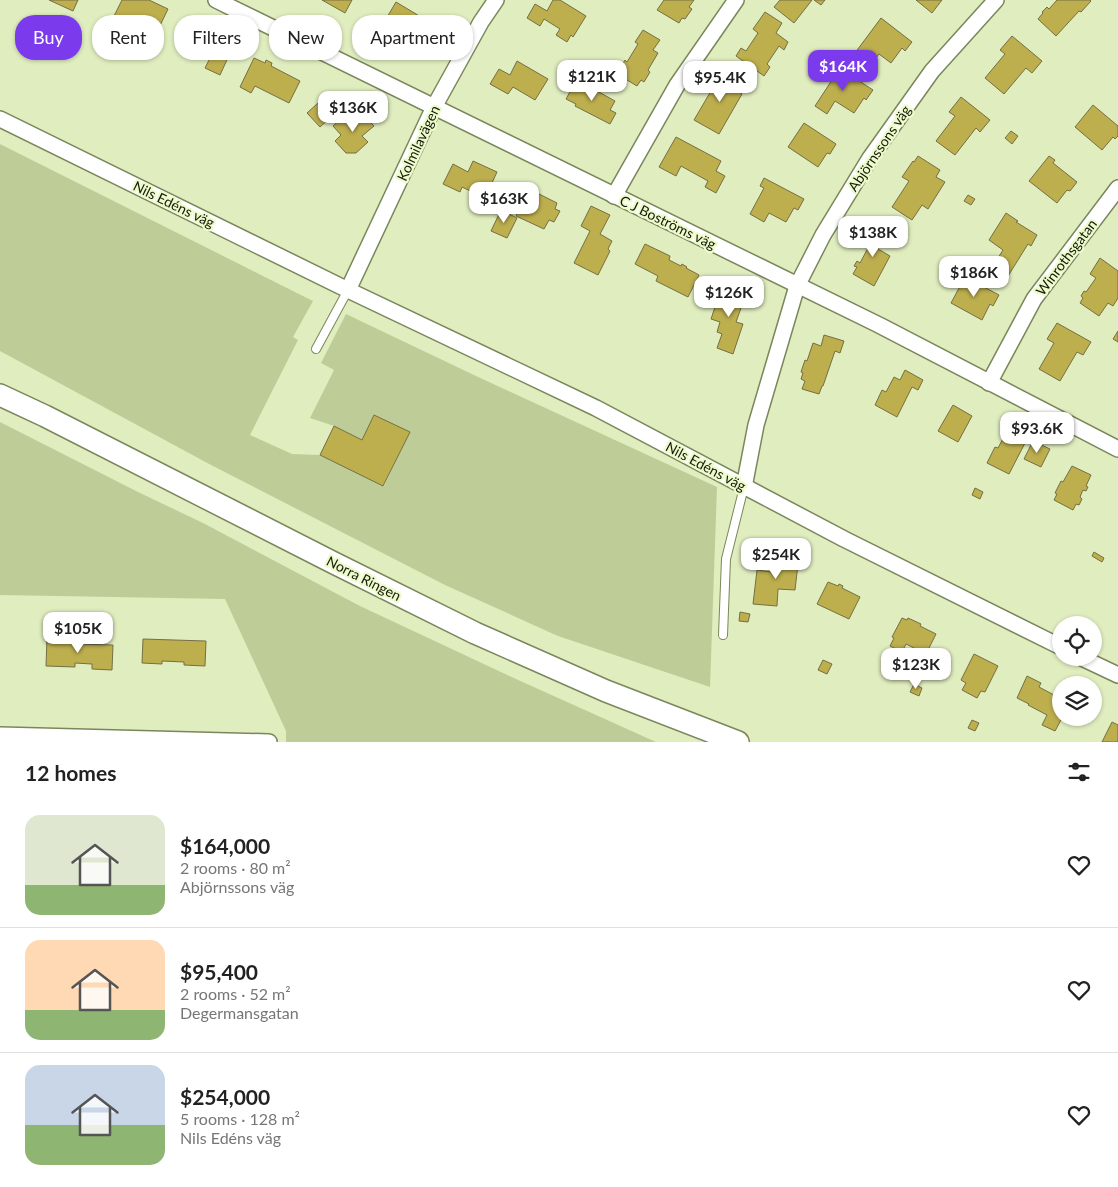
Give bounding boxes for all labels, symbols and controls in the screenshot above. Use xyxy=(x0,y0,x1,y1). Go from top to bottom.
chip: Buy xyxy=(15,15,82,60)
chip: Rent xyxy=(92,15,164,60)
chip: Filters xyxy=(174,15,259,60)
chip: New xyxy=(269,15,342,60)
chip: Apartment xyxy=(352,15,473,60)
pin: $164K xyxy=(808,49,878,92)
text: $164K xyxy=(819,56,867,75)
pin: $121K xyxy=(557,59,627,102)
pin: $95.4K xyxy=(679,61,761,103)
text: $121K xyxy=(568,66,616,85)
text: $95.4K xyxy=(694,67,746,86)
pin: $136K xyxy=(318,90,388,133)
text: $136K xyxy=(329,97,377,116)
street label: Abjörnssons väg xyxy=(844,102,914,194)
street label: Kolmilavägen xyxy=(393,103,443,183)
street label: Nils Edéns väg xyxy=(131,177,217,231)
pin: $163K xyxy=(469,182,539,224)
text: $163K xyxy=(480,188,528,207)
street label: C J Boströms väg xyxy=(617,191,719,253)
pin: $138K xyxy=(838,216,908,258)
street label: Winrothsgatan xyxy=(1032,216,1100,298)
text: $138K xyxy=(849,222,897,241)
pin: $186K xyxy=(939,256,1009,298)
text: $186K xyxy=(950,262,998,281)
pin: $126K xyxy=(694,276,764,318)
text: $126K xyxy=(705,282,753,301)
pin: $93.6K xyxy=(996,412,1078,454)
text: $93.6K xyxy=(1011,418,1063,437)
street label: Nils Edéns väg xyxy=(663,438,749,494)
pin: $254K xyxy=(741,538,811,580)
text: $254K xyxy=(752,544,800,563)
street label: Norra Ringen xyxy=(324,552,404,604)
pin: $105K xyxy=(43,612,113,654)
map controls xyxy=(1052,616,1102,726)
button: locate xyxy=(1052,616,1102,666)
text: $105K xyxy=(54,618,102,637)
pin: $123K xyxy=(881,648,951,690)
text: $123K xyxy=(892,654,940,673)
button: layers xyxy=(1052,676,1102,726)
icon: filters xyxy=(1065,758,1093,786)
text: 12 homes xyxy=(25,760,116,785)
text: $164,000 xyxy=(180,833,270,858)
icon: home xyxy=(65,835,125,895)
icon: heart xyxy=(1065,851,1093,879)
text: 2 rooms · 80 m² xyxy=(180,858,291,877)
text: Abjörnssons väg xyxy=(180,877,294,896)
text: $95,400 xyxy=(180,959,258,984)
icon: home xyxy=(65,960,125,1020)
icon: heart xyxy=(1065,976,1093,1004)
text: 2 rooms · 52 m² xyxy=(180,984,291,1003)
text: Degermansgatan xyxy=(180,1003,299,1022)
text: $254,000 xyxy=(180,1084,270,1109)
icon: home xyxy=(65,1085,125,1145)
icon: heart xyxy=(1065,1101,1093,1129)
text: 5 rooms · 128 m² xyxy=(180,1109,300,1128)
text: Nils Edéns väg xyxy=(180,1128,281,1147)

